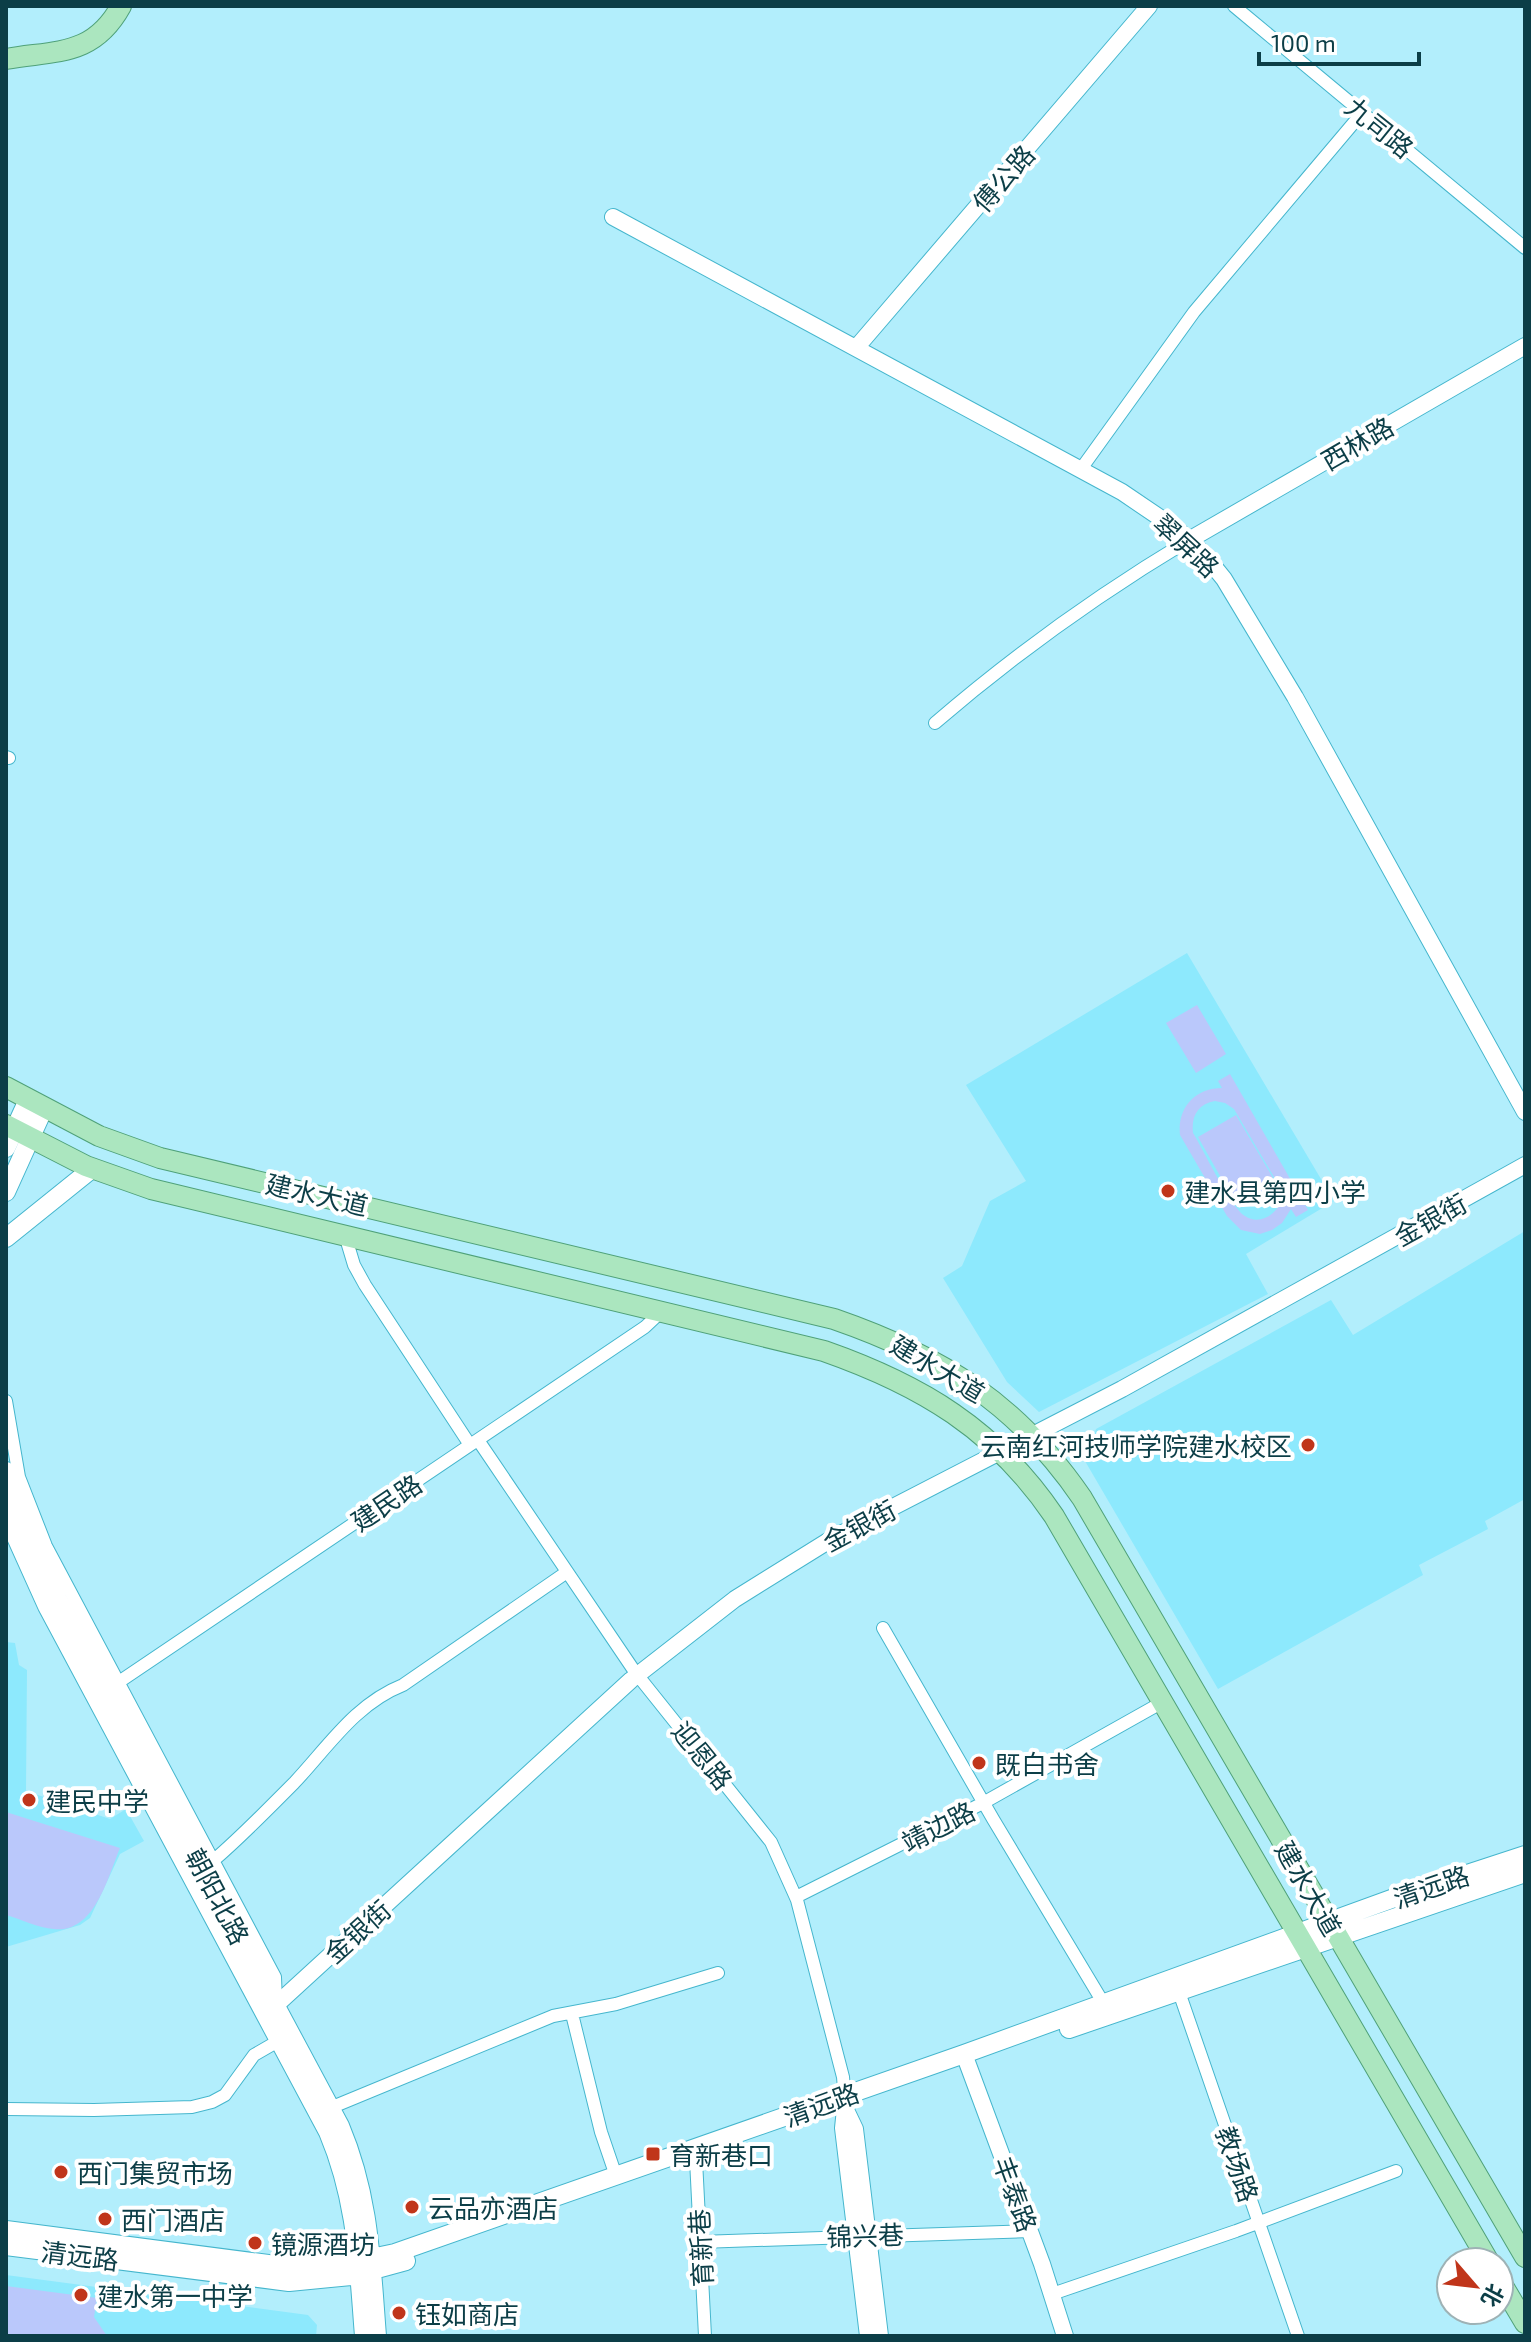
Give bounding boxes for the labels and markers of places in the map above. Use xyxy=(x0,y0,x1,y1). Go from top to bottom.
place label: 建水县第四小学 xyxy=(1184,1176,1366,1207)
marker: 建水县第四小学 xyxy=(1159,1182,1177,1200)
place label: 云南红河技师学院建水校区 xyxy=(980,1430,1292,1461)
marker: 云南红河技师学院建水校区 xyxy=(1299,1436,1317,1454)
place label: 既白书舍 xyxy=(995,1748,1099,1779)
marker: 既白书舍 xyxy=(970,1754,988,1772)
place label: 建民中学 xyxy=(45,1785,149,1816)
marker: 建民中学 xyxy=(20,1791,38,1809)
place label: 育新巷口 xyxy=(669,2139,773,2170)
marker: 育新巷口 xyxy=(644,2145,662,2163)
place label: 西门集贸市场 xyxy=(77,2157,233,2188)
marker: 西门集贸市场 xyxy=(52,2163,70,2181)
place label: 云品亦酒店 xyxy=(428,2192,558,2223)
marker: 云品亦酒店 xyxy=(403,2198,421,2216)
place label: 西门酒店 xyxy=(121,2204,225,2235)
marker: 西门酒店 xyxy=(96,2210,114,2228)
place label: 镜源酒坊 xyxy=(271,2228,375,2259)
marker: 镜源酒坊 xyxy=(246,2234,264,2252)
place label: 建水第一中学 xyxy=(97,2280,253,2311)
marker: 建水第一中学 xyxy=(72,2286,90,2304)
place label: 钰如商店 xyxy=(415,2298,519,2329)
marker: 钰如商店 xyxy=(390,2304,408,2322)

